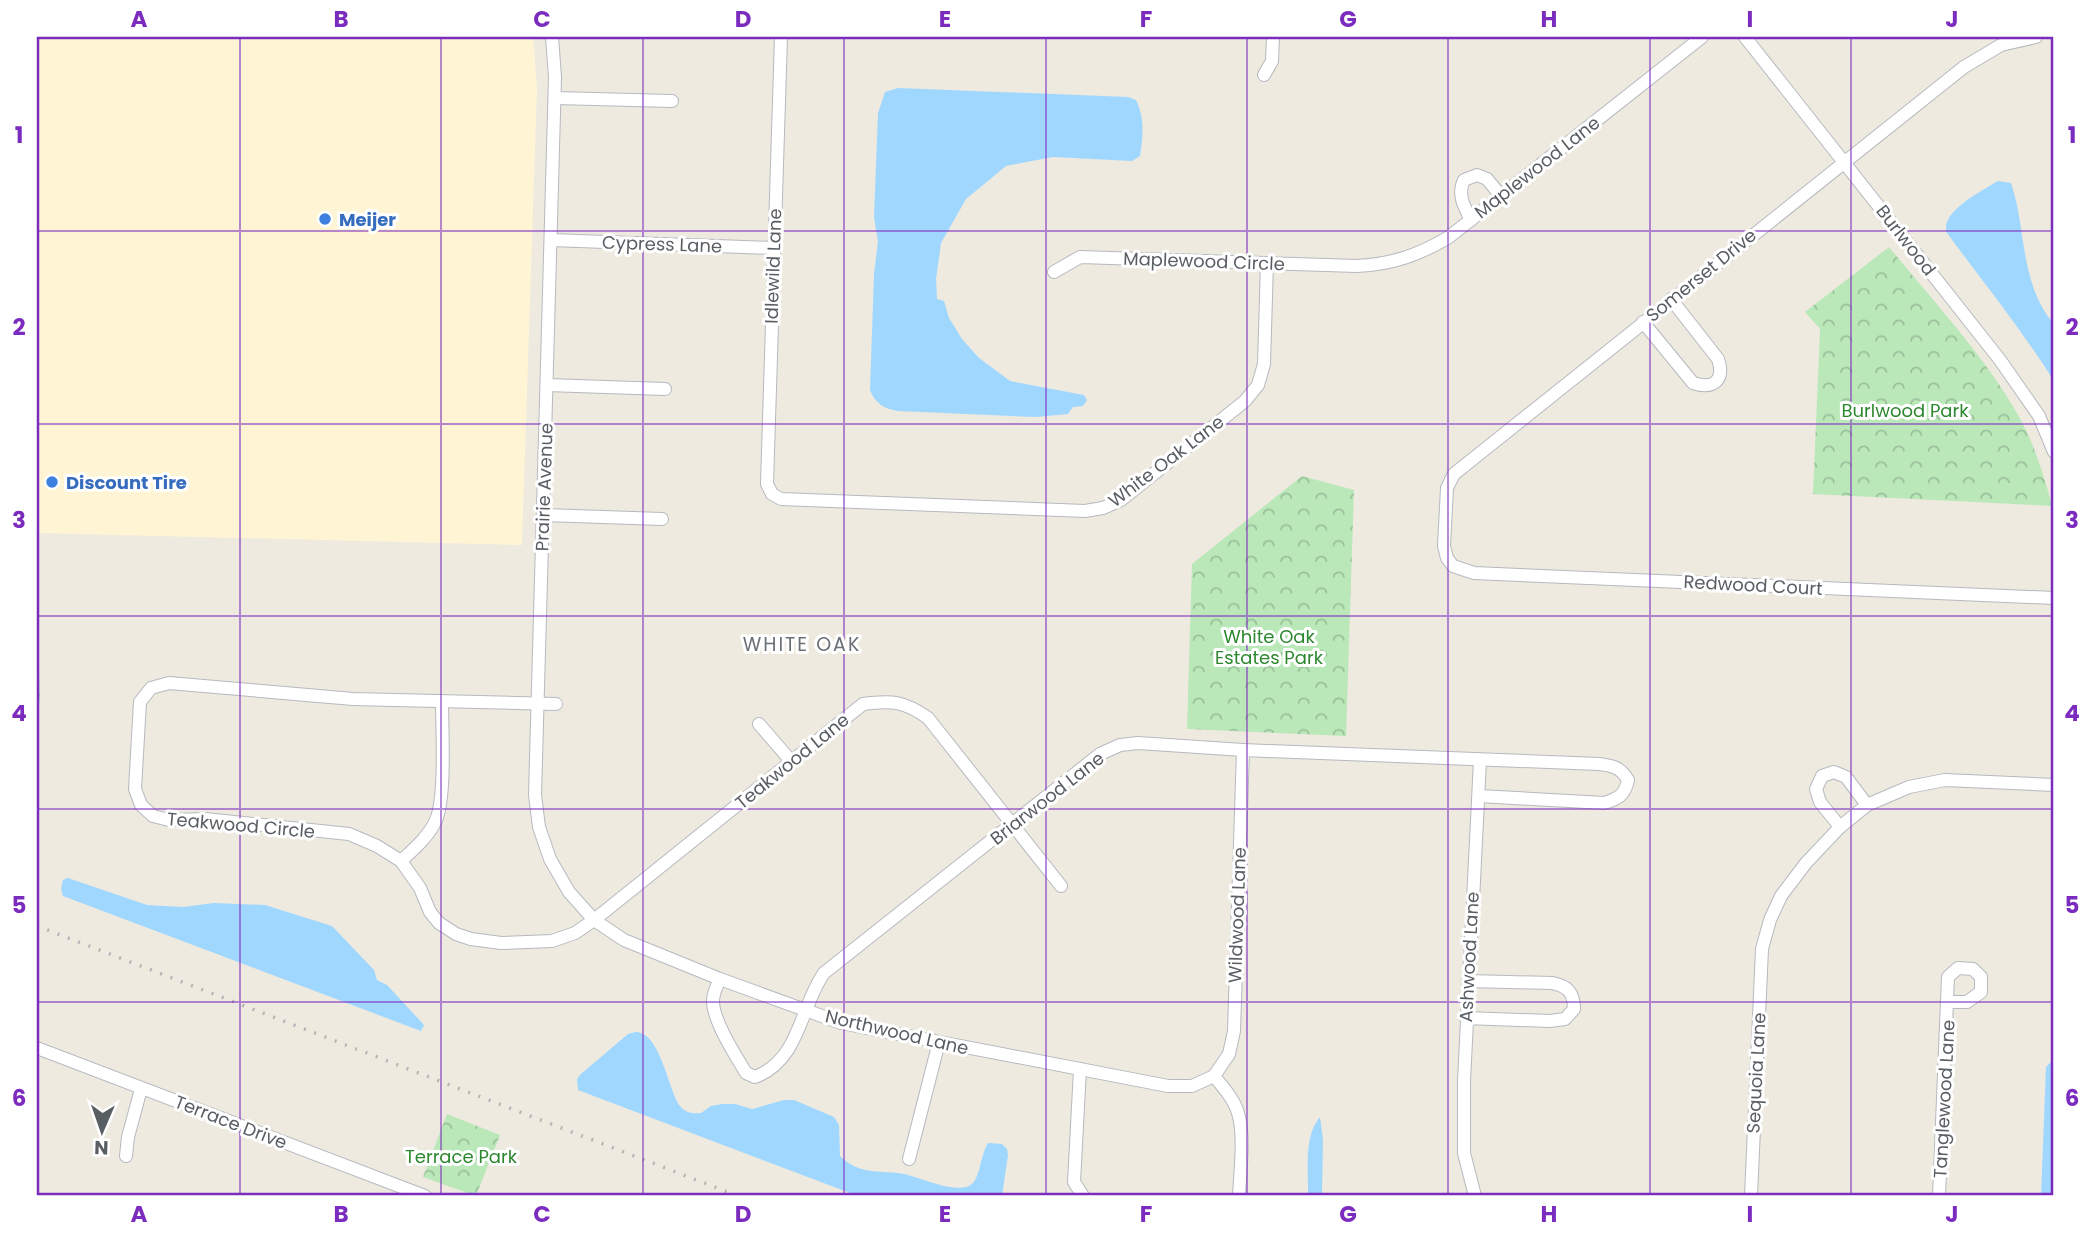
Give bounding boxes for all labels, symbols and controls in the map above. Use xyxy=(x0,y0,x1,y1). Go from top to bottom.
text: A xyxy=(131,3,148,35)
text: B xyxy=(333,3,349,35)
text: C xyxy=(533,3,551,35)
text: D xyxy=(735,3,751,35)
text: E xyxy=(939,3,951,35)
text: F xyxy=(1140,3,1152,35)
text: G xyxy=(1339,3,1357,35)
text: H xyxy=(1541,3,1557,35)
text: I xyxy=(1747,3,1753,35)
text: J xyxy=(1945,3,1959,35)
street label: Maplewood Lane xyxy=(1469,110,1605,224)
text: 1 xyxy=(15,119,23,151)
text: 1 xyxy=(2068,119,2076,151)
street label: Burlwood xyxy=(1870,199,1942,281)
place label: Meijer xyxy=(339,207,396,232)
street label: Idlewild Lane xyxy=(758,208,788,324)
marker: Meijer xyxy=(317,211,333,227)
street label: Somerset Drive xyxy=(1640,223,1762,327)
street label: Cypress Lane xyxy=(601,229,723,259)
street label: Maplewood Circle xyxy=(1123,246,1285,276)
text: 2 xyxy=(12,311,26,343)
text: 2 xyxy=(2065,311,2079,343)
park label: Burlwood Park xyxy=(1841,398,1969,423)
street label: White Oak Lane xyxy=(1103,409,1229,513)
street label: Prairie Avenue xyxy=(529,422,559,552)
place label: Discount Tire xyxy=(66,470,187,495)
marker: Discount Tire xyxy=(44,474,60,490)
text: 3 xyxy=(12,504,26,536)
text: 3 xyxy=(2065,504,2079,536)
street label: Redwood Court xyxy=(1683,569,1823,601)
park label: White Oak Estates Park xyxy=(1215,624,1324,670)
district label: WHITE OAK xyxy=(743,631,861,658)
text: 4 xyxy=(11,697,27,729)
text: 4 xyxy=(2064,697,2080,729)
street label: Teakwood Lane xyxy=(730,707,854,815)
street label: Briarwood Lane xyxy=(985,746,1109,850)
street label: Teakwood Circle xyxy=(166,806,316,844)
street label: Wildwood Lane xyxy=(1222,847,1252,983)
text: 5 xyxy=(12,889,26,921)
text: 5 xyxy=(2065,889,2079,921)
street label: Ashwood Lane xyxy=(1453,891,1485,1023)
street label: Northwood Lane xyxy=(823,1003,971,1061)
street label: Sequoia Lane xyxy=(1740,1012,1772,1134)
street label: Tanglewood Lane xyxy=(1927,1019,1961,1179)
text: 6 xyxy=(12,1082,26,1114)
text: 6 xyxy=(2065,1082,2079,1114)
street label: Terrace Drive xyxy=(171,1089,291,1155)
north arrow xyxy=(66,1096,136,1166)
text: N xyxy=(94,1134,109,1161)
park label: Terrace Park xyxy=(405,1144,518,1169)
text: A xyxy=(131,1198,148,1230)
text: B xyxy=(333,1198,349,1230)
text: C xyxy=(533,1198,551,1230)
text: D xyxy=(735,1198,751,1230)
text: E xyxy=(939,1198,951,1230)
text: F xyxy=(1140,1198,1152,1230)
text: G xyxy=(1339,1198,1357,1230)
text: H xyxy=(1541,1198,1557,1230)
text: I xyxy=(1747,1198,1753,1230)
text: J xyxy=(1945,1198,1959,1230)

